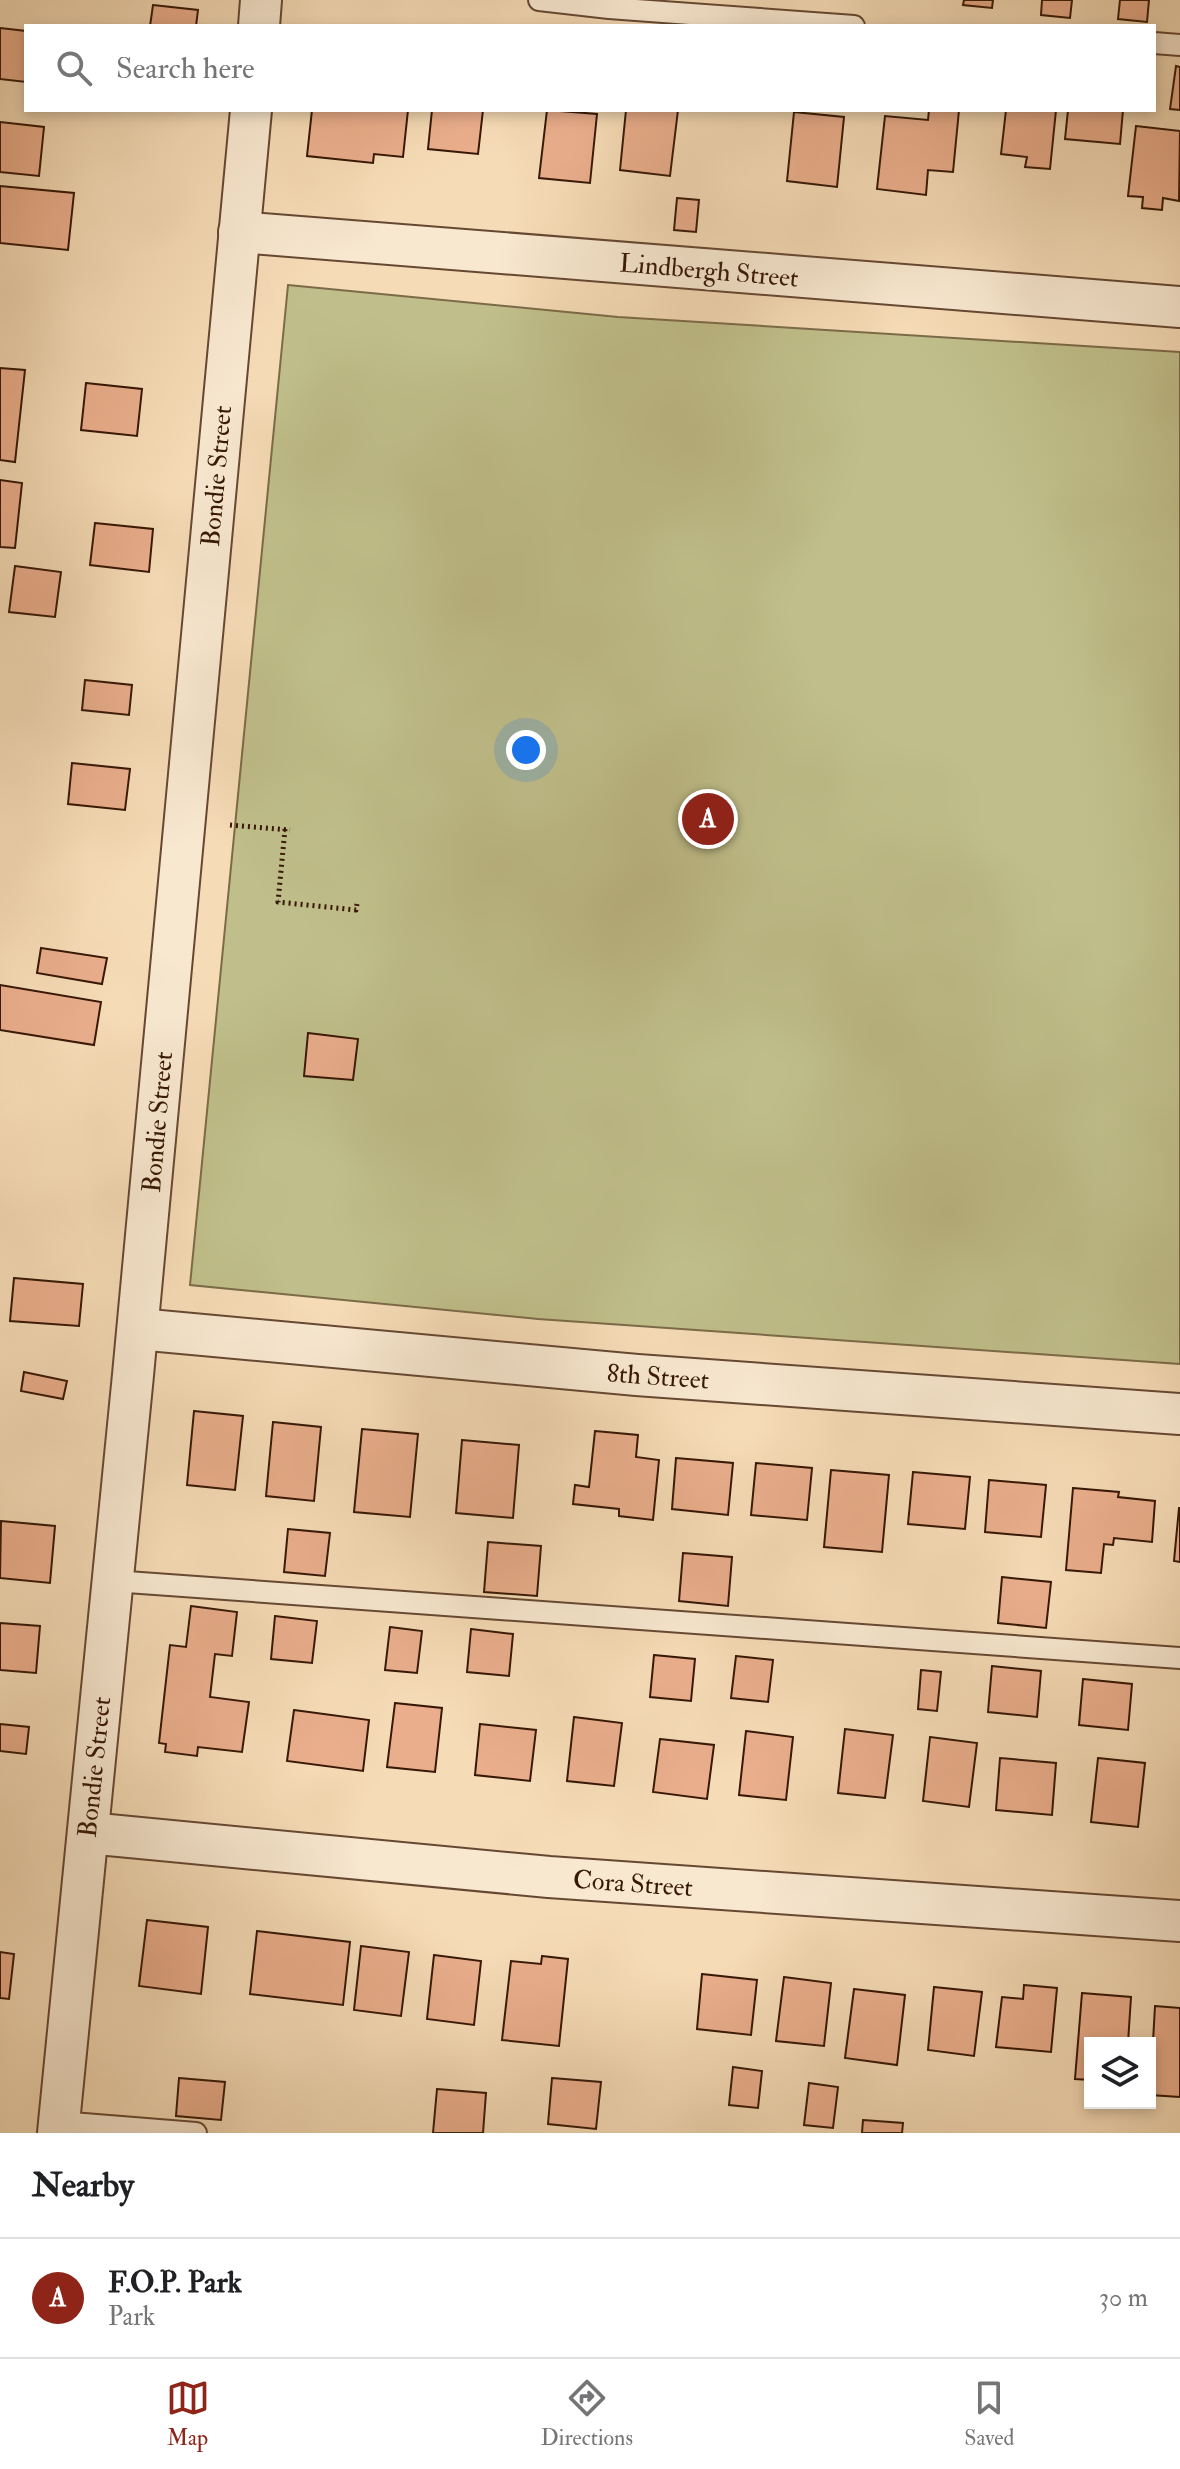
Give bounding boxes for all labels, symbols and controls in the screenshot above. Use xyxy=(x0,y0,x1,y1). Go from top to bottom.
search box xyxy=(24,24,1156,112)
icon: search xyxy=(52,46,96,90)
text: Search here xyxy=(116,50,255,87)
street label: Lindbergh Street xyxy=(618,247,800,295)
street label: Bondie Street xyxy=(195,404,239,548)
your location xyxy=(506,730,546,770)
pin: A xyxy=(682,789,734,849)
street label: Bondie Street xyxy=(136,1050,180,1194)
street label: 8th Street xyxy=(606,1357,710,1397)
street label: Bondie Street xyxy=(72,1695,118,1839)
street label: Cora Street xyxy=(572,1864,694,1904)
map controls xyxy=(1084,2037,1156,2109)
button: layers xyxy=(1084,2037,1156,2109)
text: Nearby xyxy=(32,2164,134,2207)
text: F.O.P. Park xyxy=(108,2264,242,2301)
text: A xyxy=(50,2282,66,2314)
text: 30 m xyxy=(1099,2282,1148,2314)
text: Park xyxy=(108,2301,155,2333)
tab: Map xyxy=(166,2376,210,2452)
tab: Directions xyxy=(541,2376,633,2452)
tab: Saved xyxy=(964,2376,1014,2452)

